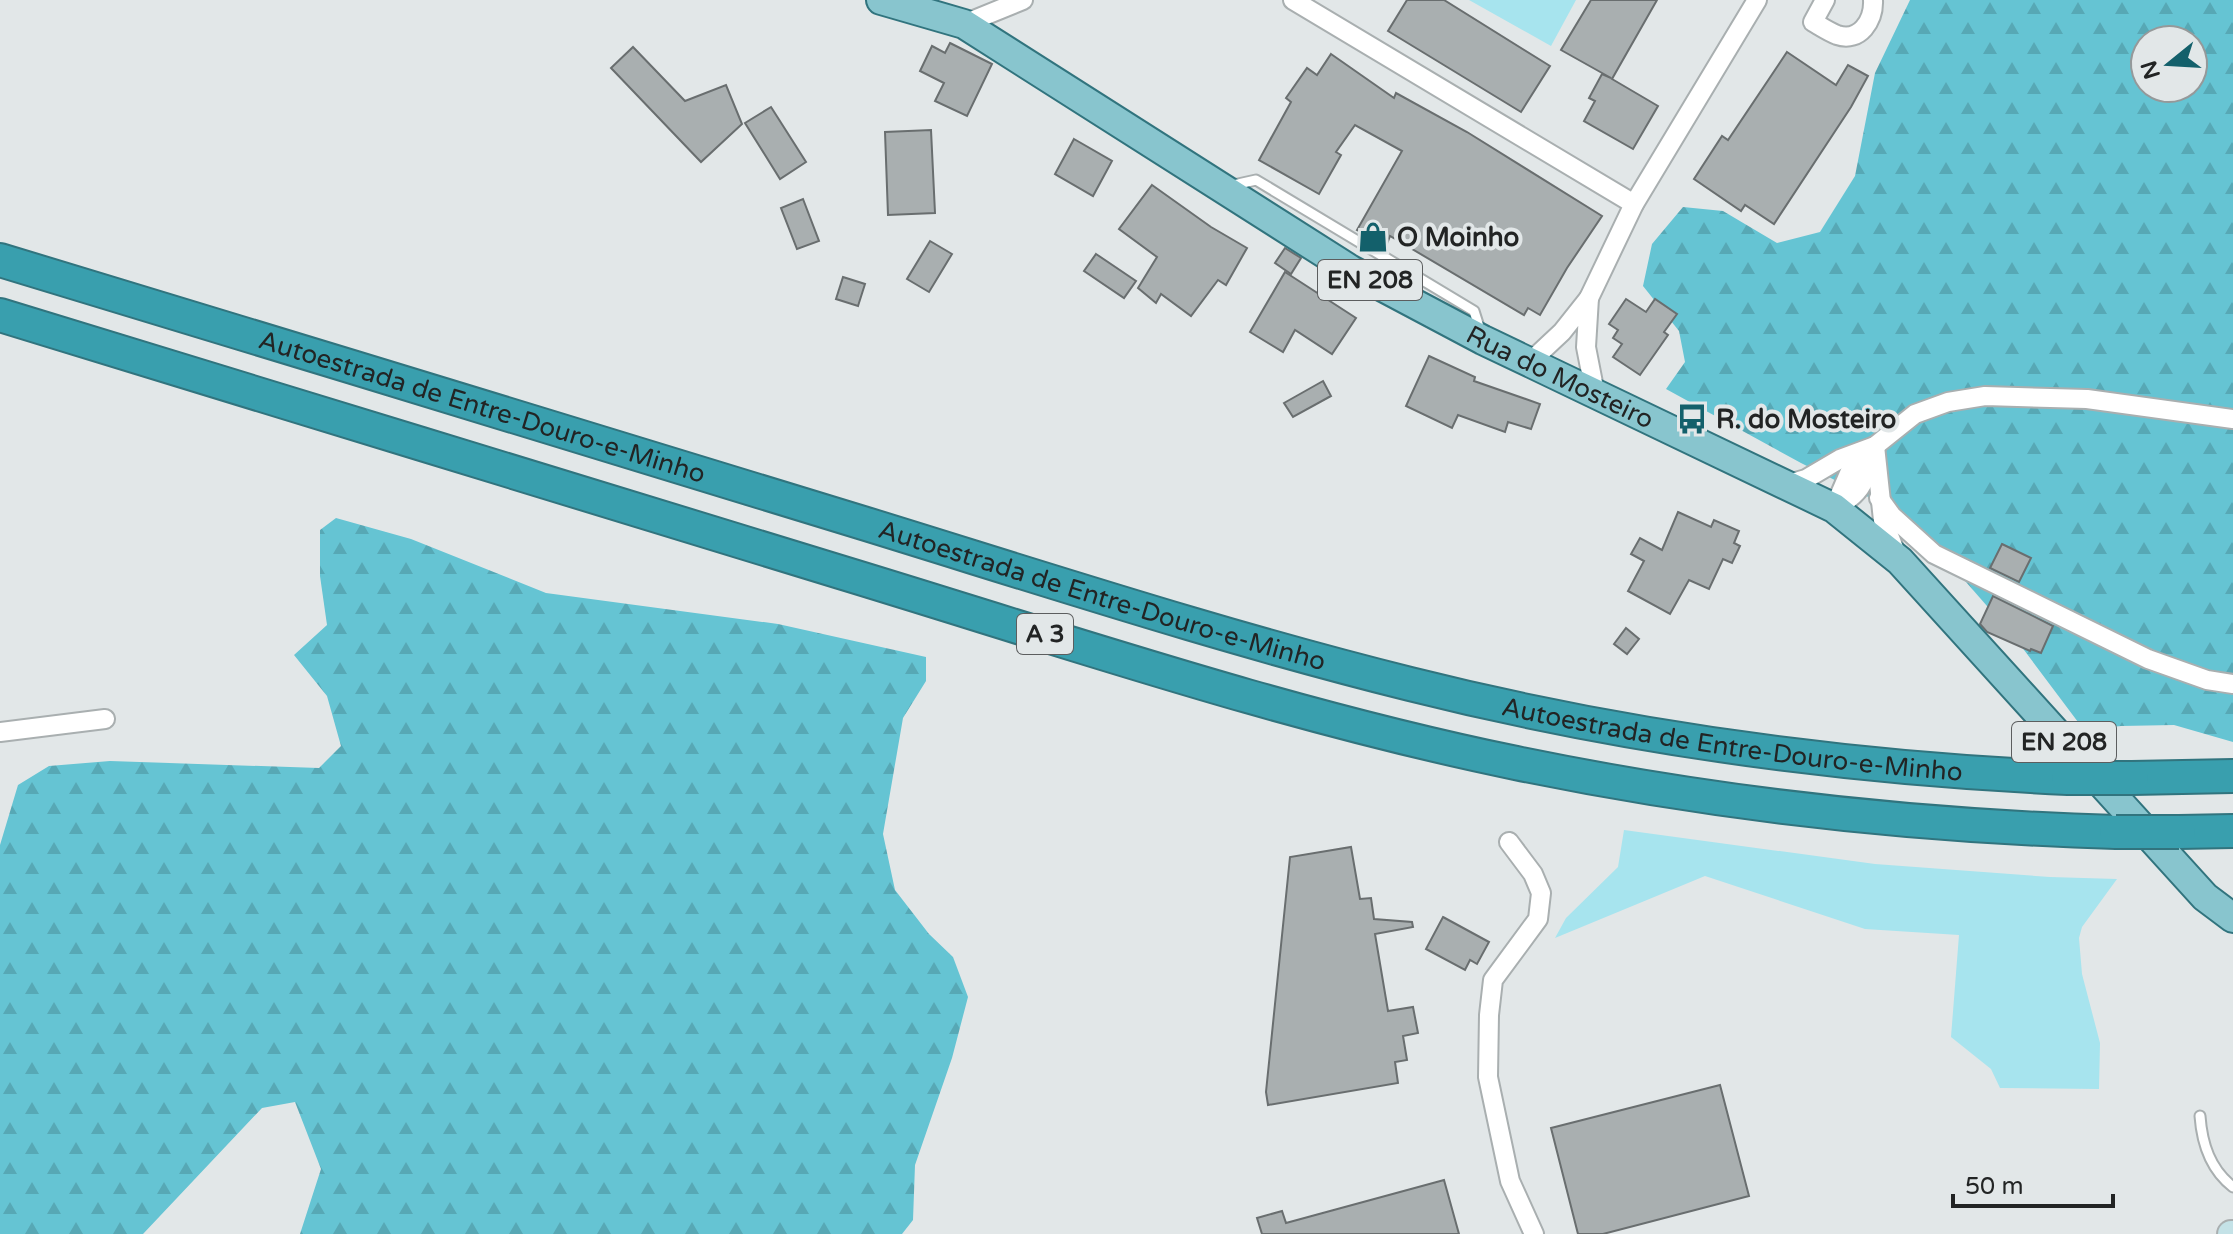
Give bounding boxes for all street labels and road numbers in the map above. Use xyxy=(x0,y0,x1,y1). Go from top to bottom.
road number: EN 208 xyxy=(1318,260,1422,300)
street label: Rua do Mosteiro xyxy=(1461,319,1659,435)
street label: Autoestrada de Entre-Douro-e-Minho xyxy=(255,324,709,490)
street label: Autoestrada de Entre-Douro-e-Minho xyxy=(875,514,1329,677)
road number: A 3 xyxy=(1017,614,1073,654)
street label: Autoestrada de Entre-Douro-e-Minho xyxy=(1499,691,1964,788)
road number: EN 208 xyxy=(2012,722,2116,762)

